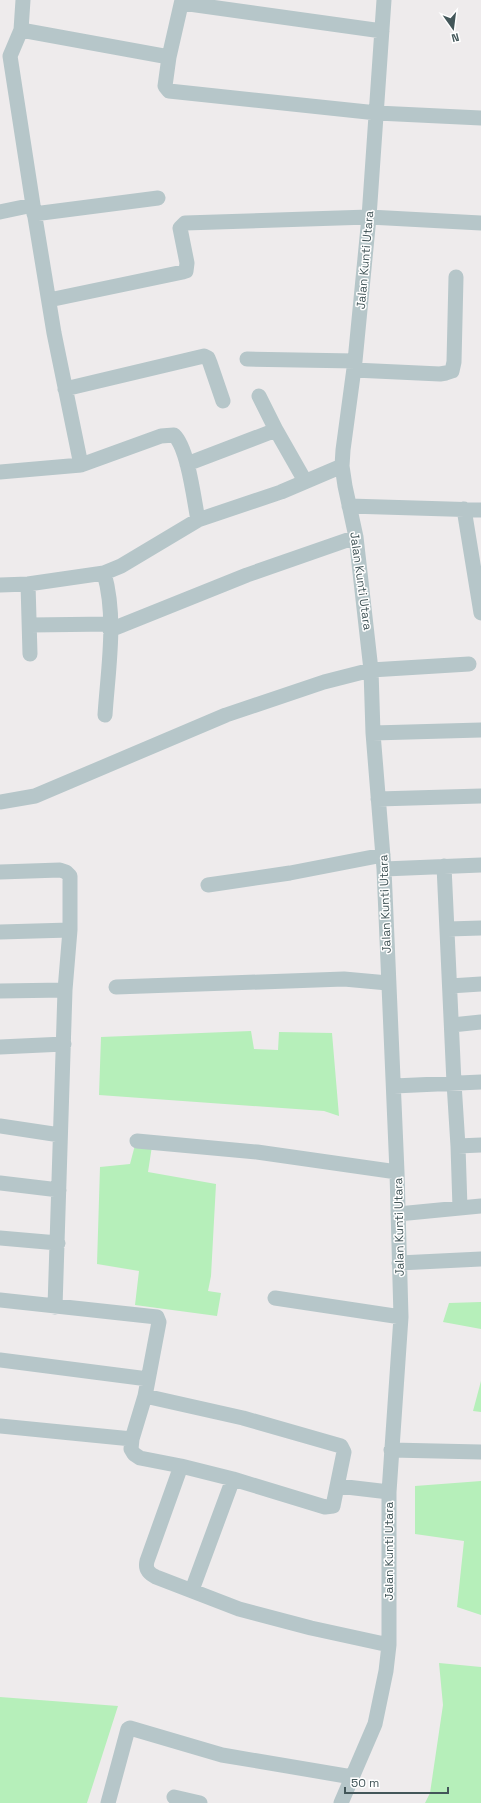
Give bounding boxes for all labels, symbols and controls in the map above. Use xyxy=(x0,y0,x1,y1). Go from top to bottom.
north arrow xyxy=(433,8,473,48)
text: N xyxy=(450,30,461,45)
street label: Jalan Kunti Utara xyxy=(353,210,377,310)
street label: Jalan Kunti Utara xyxy=(346,531,376,631)
street label: Jalan Kunti Utara xyxy=(375,854,395,954)
street label: Jalan Kunti Utara xyxy=(390,1177,408,1277)
street label: Jalan Kunti Utara xyxy=(381,1501,397,1600)
scale bar xyxy=(345,1769,448,1795)
text: 50 m xyxy=(351,1775,379,1791)

